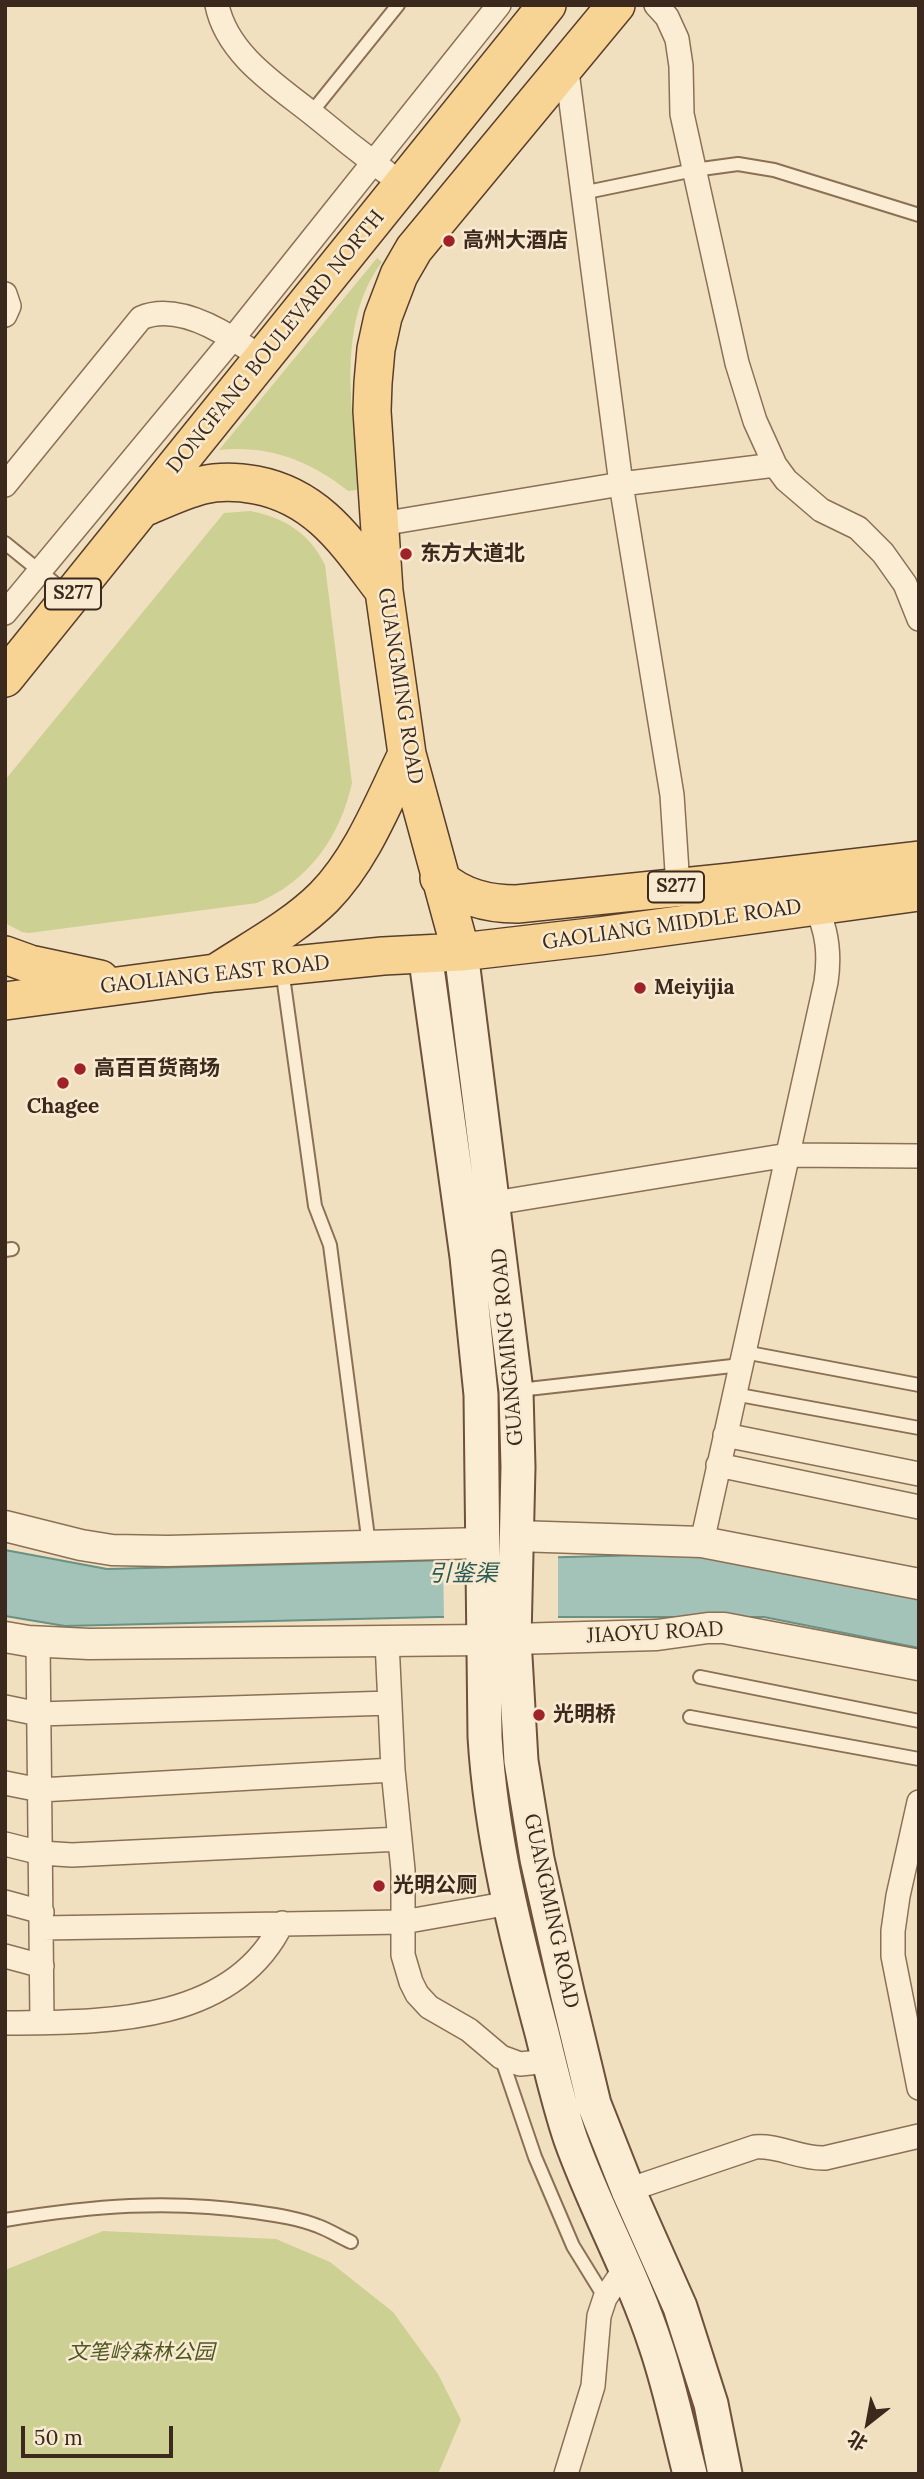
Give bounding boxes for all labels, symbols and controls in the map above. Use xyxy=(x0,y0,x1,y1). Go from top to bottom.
street label: DONGFANG BOULEVARD NORTH xyxy=(162,205,390,479)
place label: 高州大酒店 xyxy=(463,228,568,254)
marker: 高州大酒店 xyxy=(441,233,457,249)
place label: 东方大道北 xyxy=(420,541,525,567)
marker: 东方大道北 xyxy=(398,546,414,562)
road number: S277 xyxy=(45,579,101,610)
street label: GUANGMING ROAD xyxy=(372,586,428,786)
road number: S277 xyxy=(648,872,704,902)
street label: GAOLIANG MIDDLE ROAD xyxy=(541,894,803,956)
street label: GAOLIANG EAST ROAD xyxy=(99,950,331,1000)
place label: Meiyijia xyxy=(654,975,735,1001)
marker: Meiyijia xyxy=(632,980,648,996)
place label: 高百百货商场 xyxy=(94,1056,220,1082)
marker: 高百百货商场 xyxy=(72,1061,88,1077)
marker: Chagee xyxy=(55,1075,71,1091)
place label: Chagee xyxy=(27,1094,99,1120)
street label: GUANGMING ROAD xyxy=(487,1247,529,1447)
water label: 引鉴渠 xyxy=(429,1560,497,1588)
street label: JIAOYU ROAD xyxy=(586,1617,724,1649)
place label: 光明桥 xyxy=(553,1702,616,1728)
marker: 光明桥 xyxy=(531,1707,547,1723)
street label: GUANGMING ROAD xyxy=(518,1811,584,2011)
place label: 光明公厕 xyxy=(393,1873,477,1899)
marker: 光明公厕 xyxy=(371,1878,387,1894)
park label: 文笔岭森林公园 xyxy=(68,2340,214,2366)
north arrow xyxy=(833,2388,903,2458)
scale bar xyxy=(24,2412,177,2456)
text: 50 m xyxy=(34,2424,83,2451)
text: 北 xyxy=(843,2426,872,2456)

